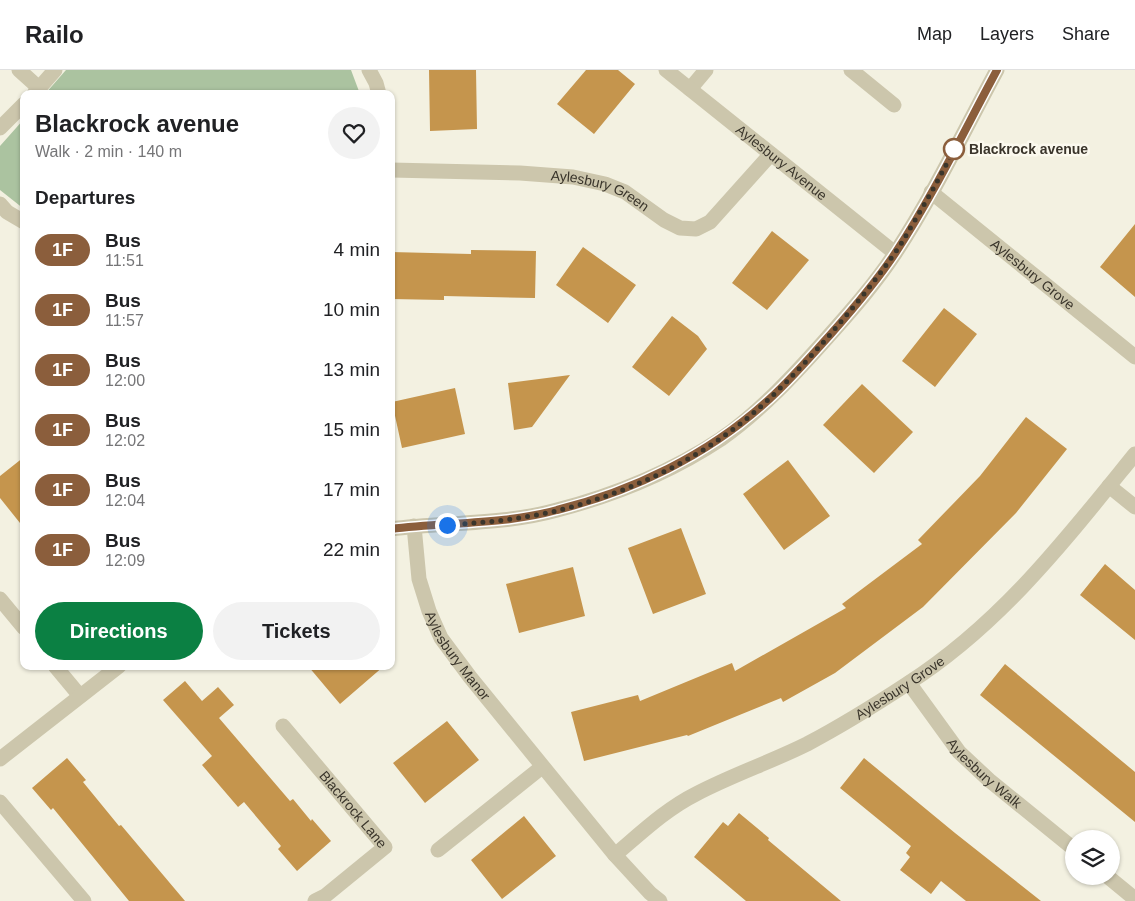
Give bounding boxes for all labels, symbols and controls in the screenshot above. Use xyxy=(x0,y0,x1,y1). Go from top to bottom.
text: Railo xyxy=(25,21,84,48)
text: Map xyxy=(917,24,952,44)
text: Layers xyxy=(980,24,1034,44)
text: Share xyxy=(1062,24,1110,44)
button: heart xyxy=(328,107,380,159)
text: Blackrock avenue xyxy=(35,110,239,137)
street label: Aylesbury Avenue xyxy=(733,121,830,204)
marker: Blackrock avenue xyxy=(943,138,965,160)
place label: Blackrock avenue xyxy=(969,141,1088,157)
text: Walk · 2 min · 140 m xyxy=(35,143,182,160)
street label: Aylesbury Green xyxy=(550,167,652,215)
text: Departures xyxy=(35,187,135,208)
text: Bus xyxy=(105,230,141,251)
street label: Aylesbury Grove xyxy=(988,236,1078,313)
text: 4 min xyxy=(334,239,380,260)
text: 1F xyxy=(52,240,73,260)
text: 11:51 xyxy=(105,252,144,269)
text: Bus xyxy=(105,290,141,311)
text: 10 min xyxy=(323,299,380,320)
text: 1F xyxy=(52,300,73,320)
text: 11:57 xyxy=(105,312,144,329)
text: Bus xyxy=(105,350,141,371)
text: 13 min xyxy=(323,359,380,380)
text: 1F xyxy=(52,360,73,380)
text: 12:00 xyxy=(105,372,145,389)
text: Bus xyxy=(105,410,141,431)
text: 15 min xyxy=(323,419,380,440)
text: 1F xyxy=(52,420,73,440)
text: 12:02 xyxy=(105,432,145,449)
text: Bus xyxy=(105,470,141,491)
text: 17 min xyxy=(323,479,380,500)
text: 1F xyxy=(52,480,73,500)
text: 12:04 xyxy=(105,492,145,509)
your location xyxy=(435,513,460,538)
text: Bus xyxy=(105,530,141,551)
text: 22 min xyxy=(323,539,380,560)
text: 1F xyxy=(52,540,73,560)
text: 12:09 xyxy=(105,552,145,569)
button: Directions xyxy=(35,602,203,660)
button: Tickets xyxy=(213,602,380,660)
street label: Aylesbury Manor xyxy=(422,608,494,704)
street label: Aylesbury Grove xyxy=(852,653,948,723)
street label: Aylesbury Walk xyxy=(944,735,1026,812)
street label: Blackrock Lane xyxy=(316,768,390,851)
map controls xyxy=(1065,830,1120,885)
button: layers xyxy=(1065,830,1120,885)

